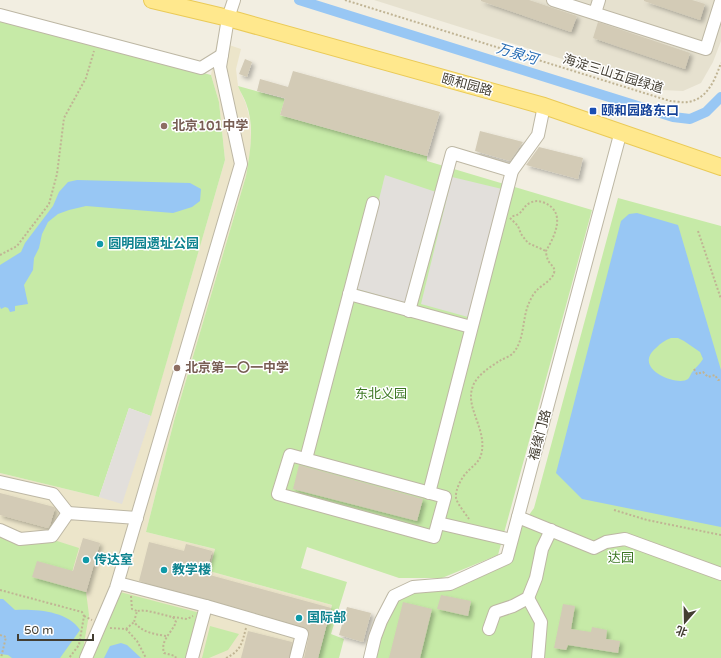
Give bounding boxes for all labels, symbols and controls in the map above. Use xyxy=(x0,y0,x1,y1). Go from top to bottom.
water label: 万泉河 xyxy=(494,40,542,69)
street label: 海淀三山五园绿道 xyxy=(561,51,665,97)
street label: 颐和园路 xyxy=(440,71,494,99)
place label: 颐和园路东口 xyxy=(601,103,679,119)
marker: 颐和园路东口 xyxy=(588,106,598,116)
place label: 北京101中学 xyxy=(172,118,249,134)
marker: 北京101中学 xyxy=(159,121,169,131)
place label: 圆明园遗址公园 xyxy=(108,236,199,252)
marker: 圆明园遗址公园 xyxy=(95,239,105,249)
place label: 北京第一〇一中学 xyxy=(185,360,289,376)
marker: 北京第一〇一中学 xyxy=(172,363,182,373)
park label: 东北义园 xyxy=(355,386,407,402)
street label: 福缘门路 xyxy=(526,408,554,462)
park label: 达园 xyxy=(608,550,634,566)
place label: 传达室 xyxy=(94,552,133,568)
marker: 传达室 xyxy=(81,555,91,565)
place label: 教学楼 xyxy=(172,562,211,578)
marker: 教学楼 xyxy=(159,565,169,575)
north arrow xyxy=(665,602,705,642)
place label: 国际部 xyxy=(307,610,346,626)
marker: 国际部 xyxy=(294,613,304,623)
scale bar xyxy=(18,616,93,642)
text: 50 m xyxy=(24,623,53,637)
text: 北 xyxy=(674,623,689,639)

